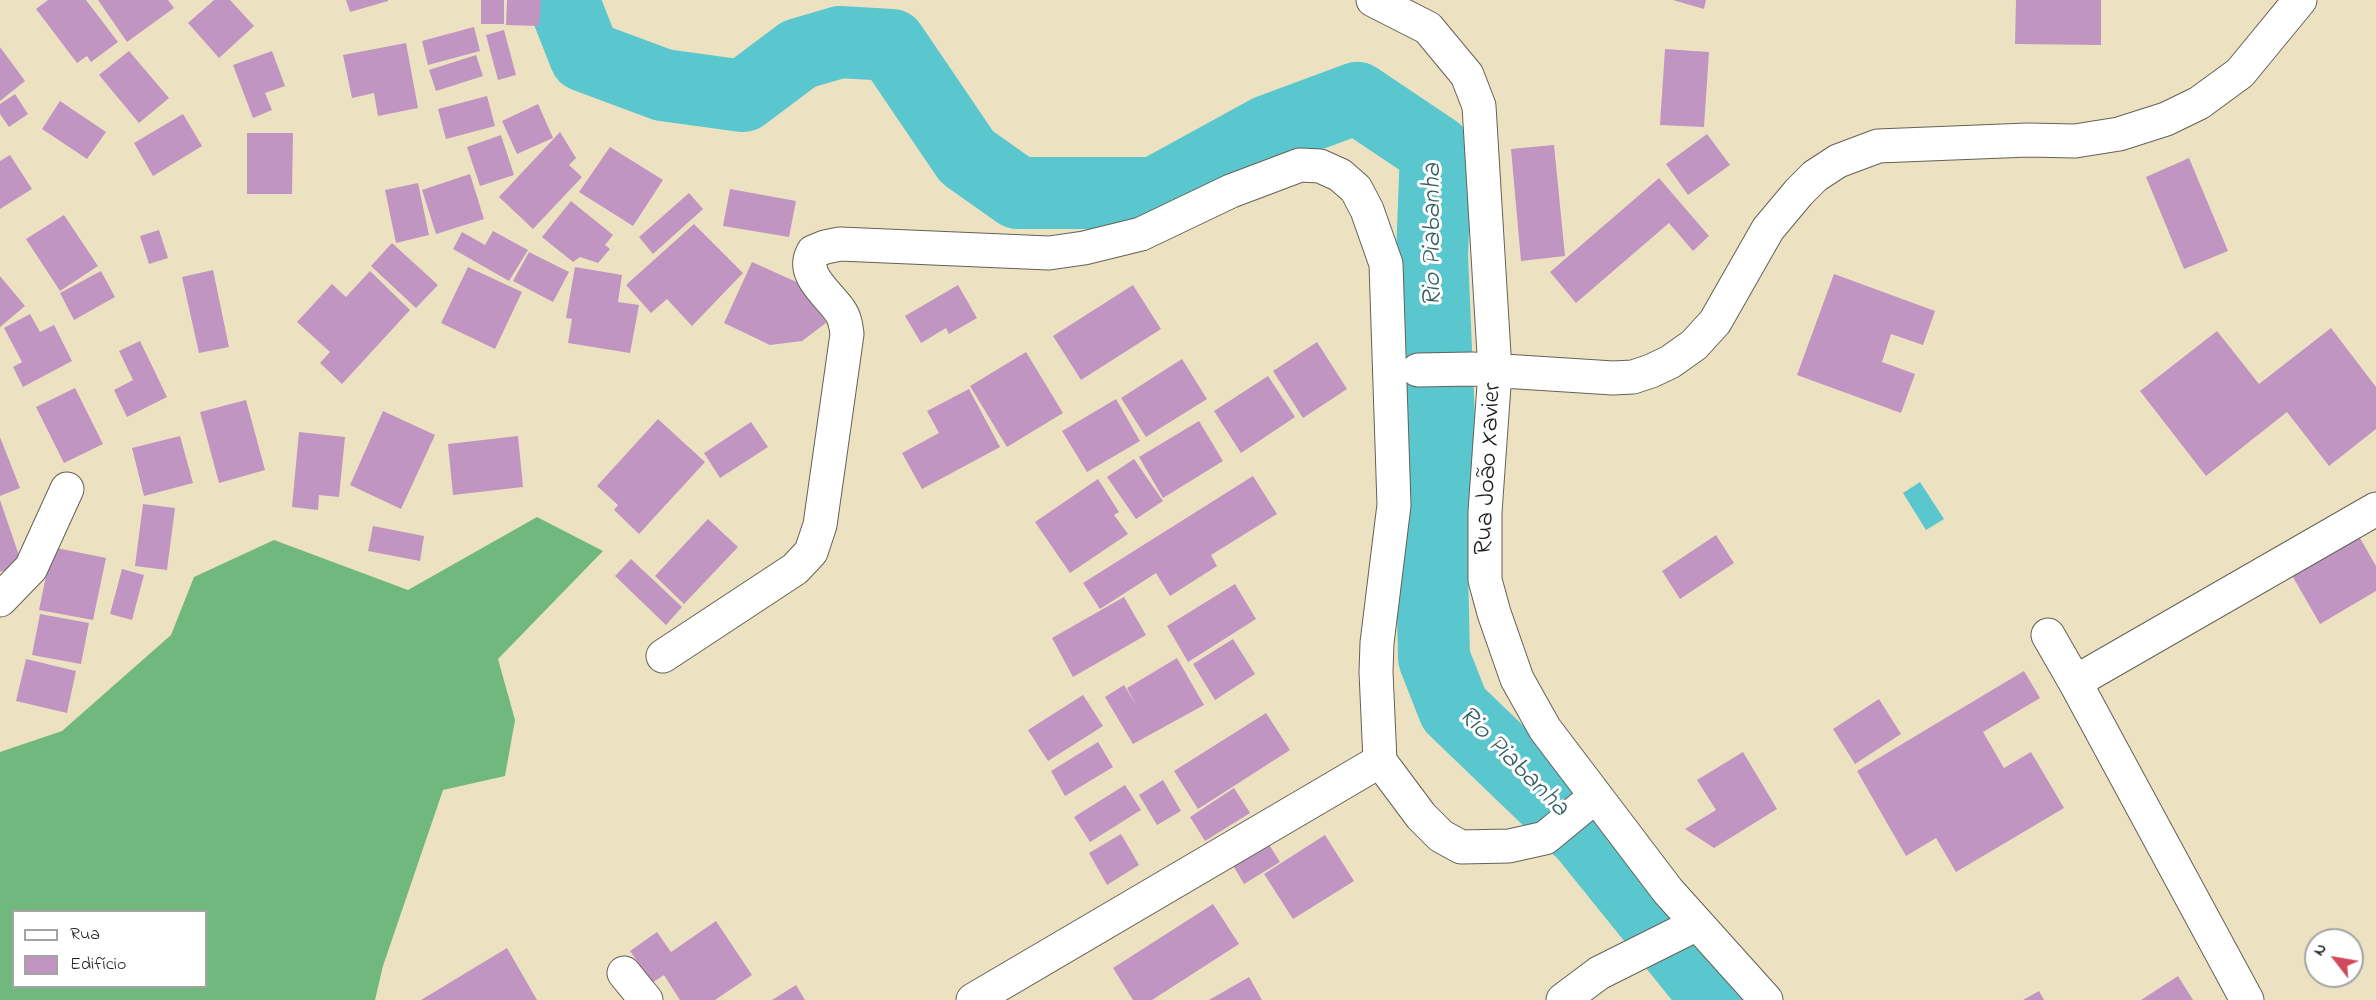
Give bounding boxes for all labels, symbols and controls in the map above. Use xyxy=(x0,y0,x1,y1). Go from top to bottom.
water label: Rio Piabanha xyxy=(1419,163,1451,307)
street label: Rua João Xavier xyxy=(1470,382,1510,556)
water label: Rio Piabanha xyxy=(1450,701,1574,825)
legend xyxy=(12,910,207,988)
text: Rua xyxy=(70,922,100,948)
north arrow xyxy=(2304,928,2364,988)
text: N xyxy=(2307,939,2333,961)
text: Edifício xyxy=(70,952,126,978)

